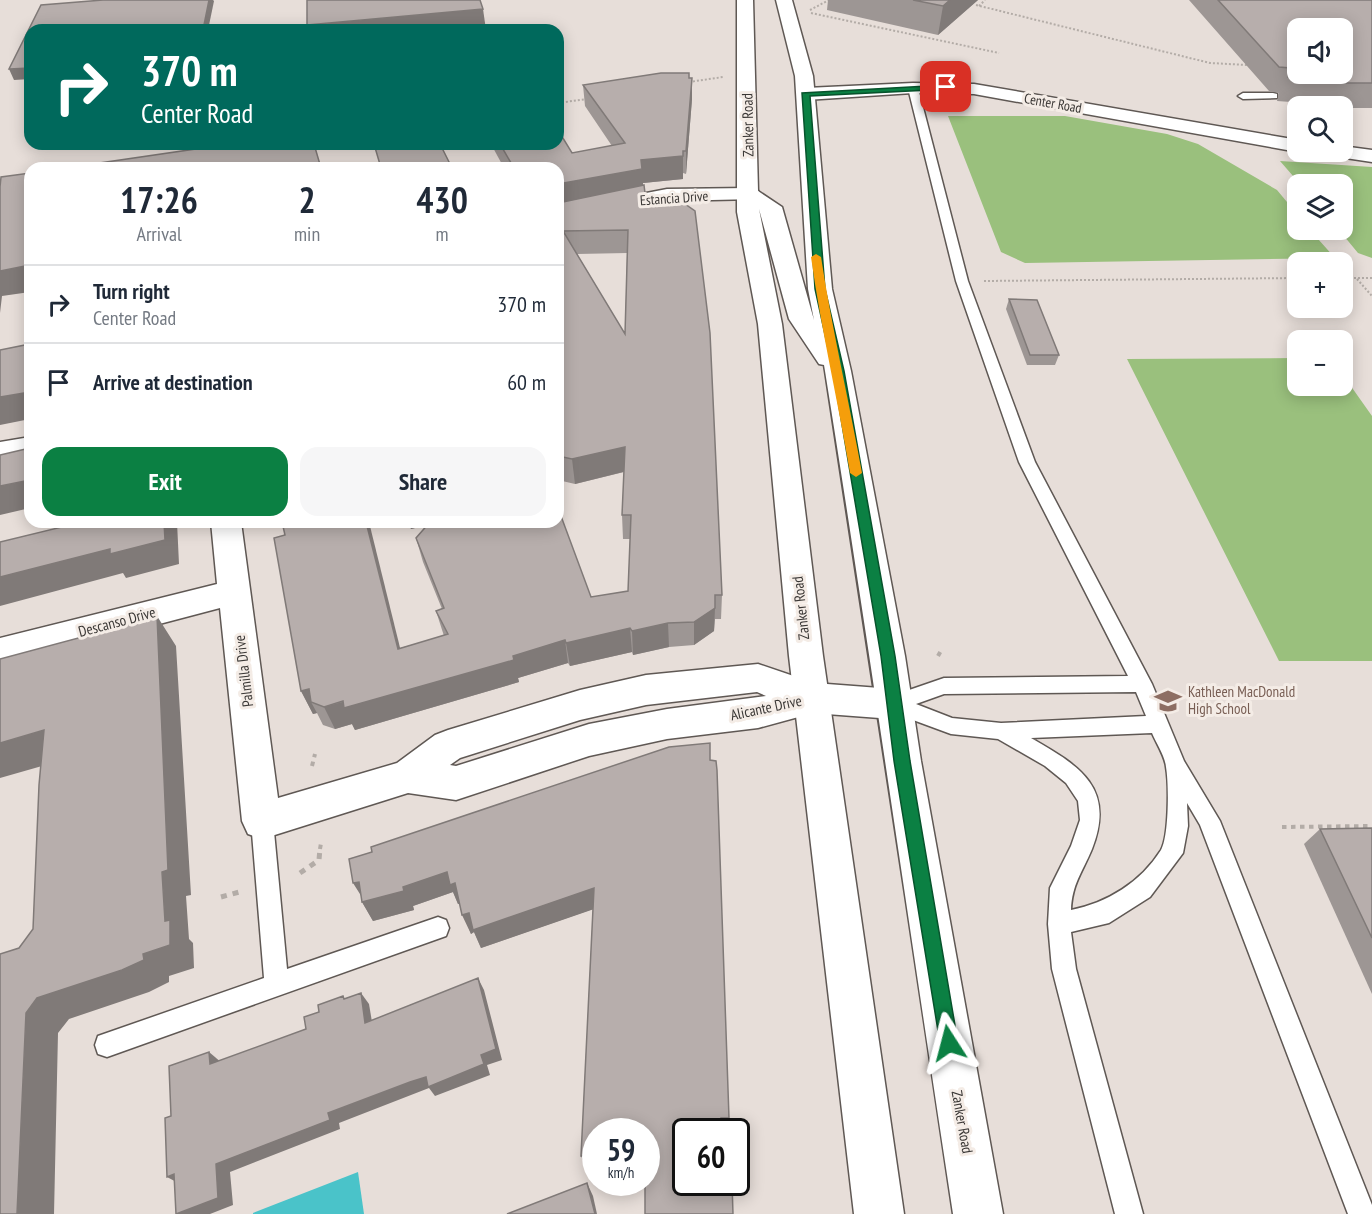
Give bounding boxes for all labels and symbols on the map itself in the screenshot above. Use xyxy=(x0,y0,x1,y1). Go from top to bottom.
pin xyxy=(920,61,971,112)
street label: Center Road xyxy=(1023,89,1083,117)
street label: Zanker Road xyxy=(737,93,758,157)
street label: Estancia Drive xyxy=(639,187,709,209)
street label: Zanker Road xyxy=(788,575,813,641)
street label: Descanso Drive xyxy=(76,602,158,641)
street label: Palmilla Drive xyxy=(230,634,257,708)
place label: Kathleen MacDonald High School xyxy=(1188,682,1295,718)
school or university icon: Kathleen MacDonald High School xyxy=(1153,686,1183,716)
street label: Alicante Drive xyxy=(729,691,803,724)
position arrow xyxy=(917,1011,981,1075)
street label: Zanker Road xyxy=(948,1089,977,1155)
speed limit sign: 60 xyxy=(672,1118,750,1196)

